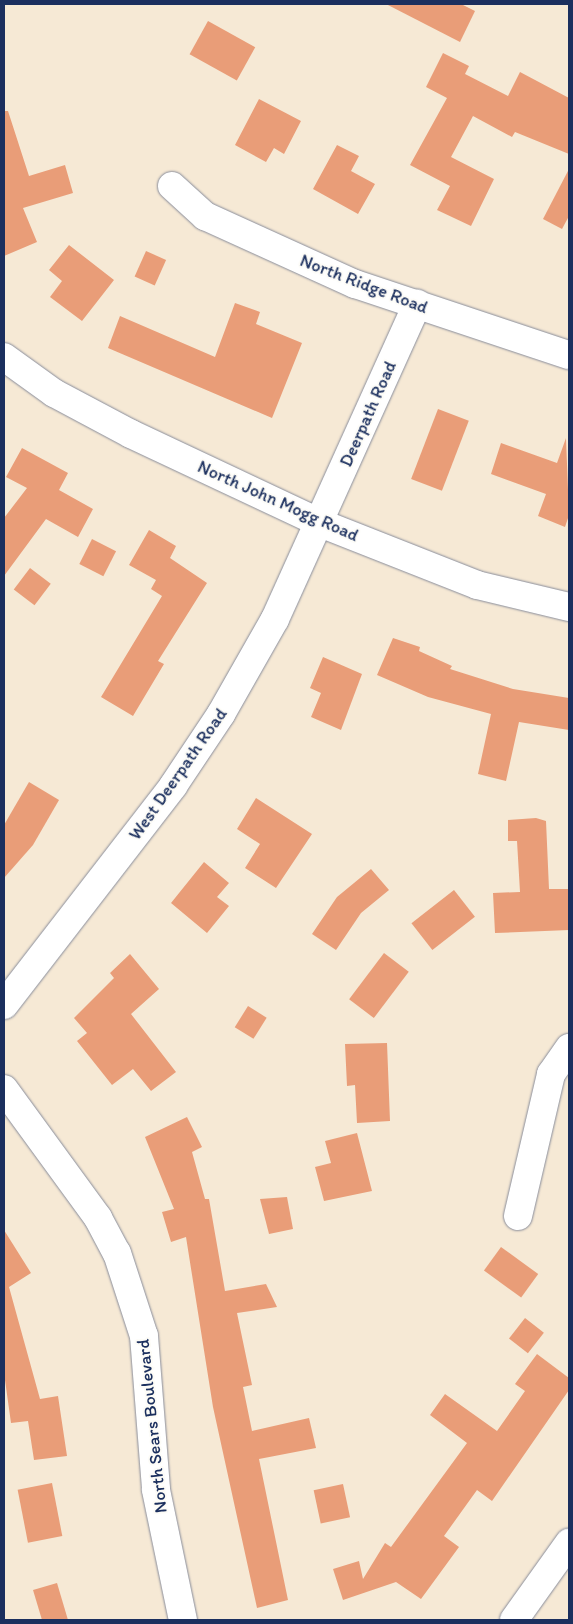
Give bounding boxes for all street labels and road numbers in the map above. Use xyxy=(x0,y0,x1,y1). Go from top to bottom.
street label: North Ridge Road xyxy=(297,250,431,318)
street label: Deerpath Road xyxy=(335,358,401,470)
street label: North John Mogg Road xyxy=(194,456,362,546)
street label: West Deerpath Road xyxy=(124,704,232,844)
street label: North Sears Boulevard xyxy=(132,1338,172,1514)

